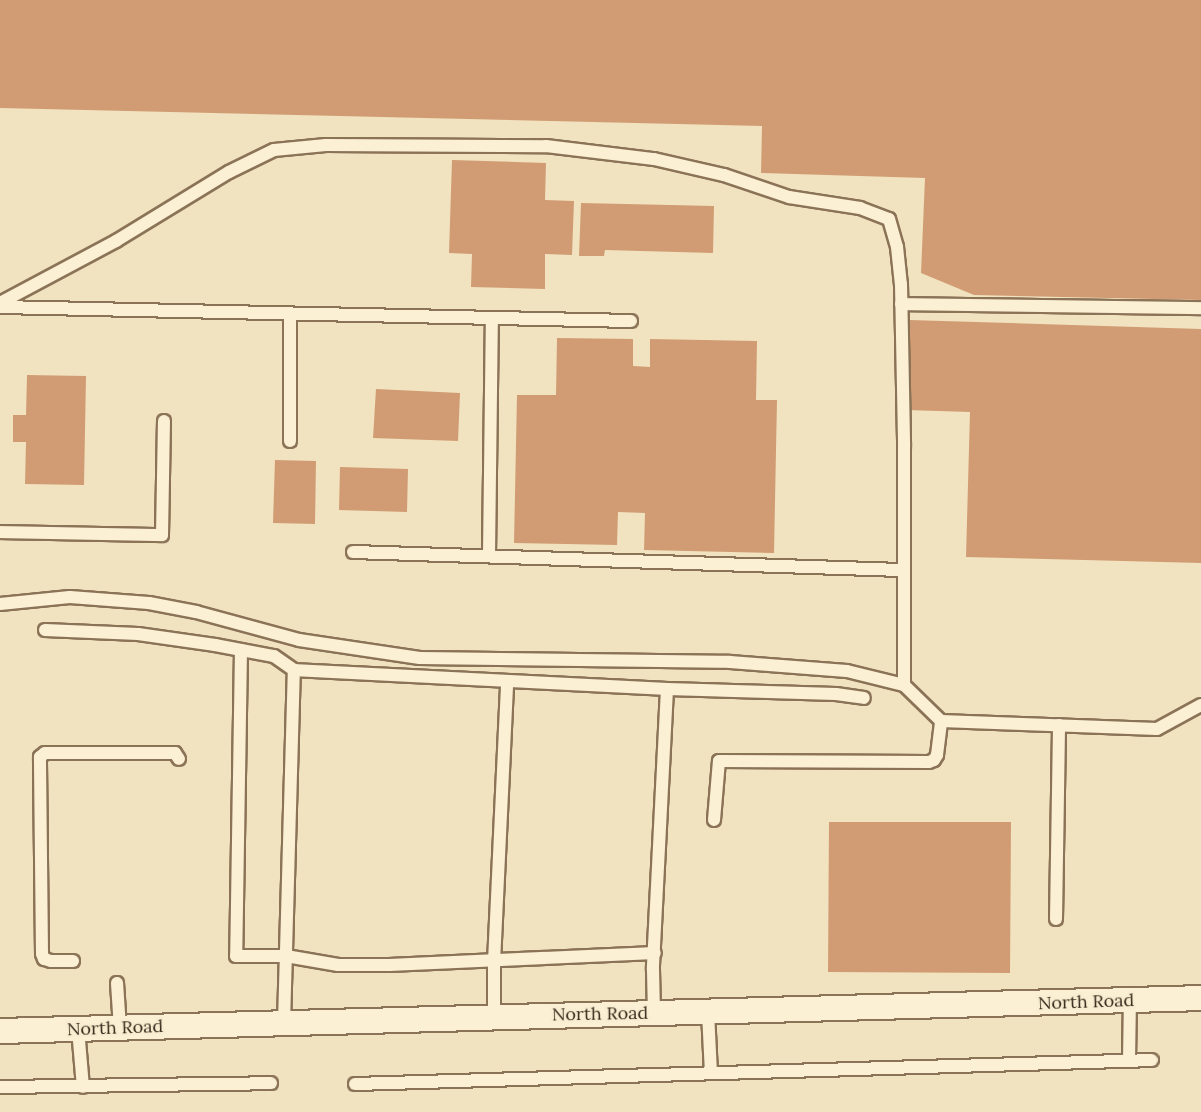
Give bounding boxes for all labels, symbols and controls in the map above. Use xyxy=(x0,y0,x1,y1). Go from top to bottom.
street label: North Road xyxy=(1038,990,1134,1014)
street label: North Road xyxy=(552,1002,648,1026)
street label: North Road xyxy=(67,1016,163,1040)

